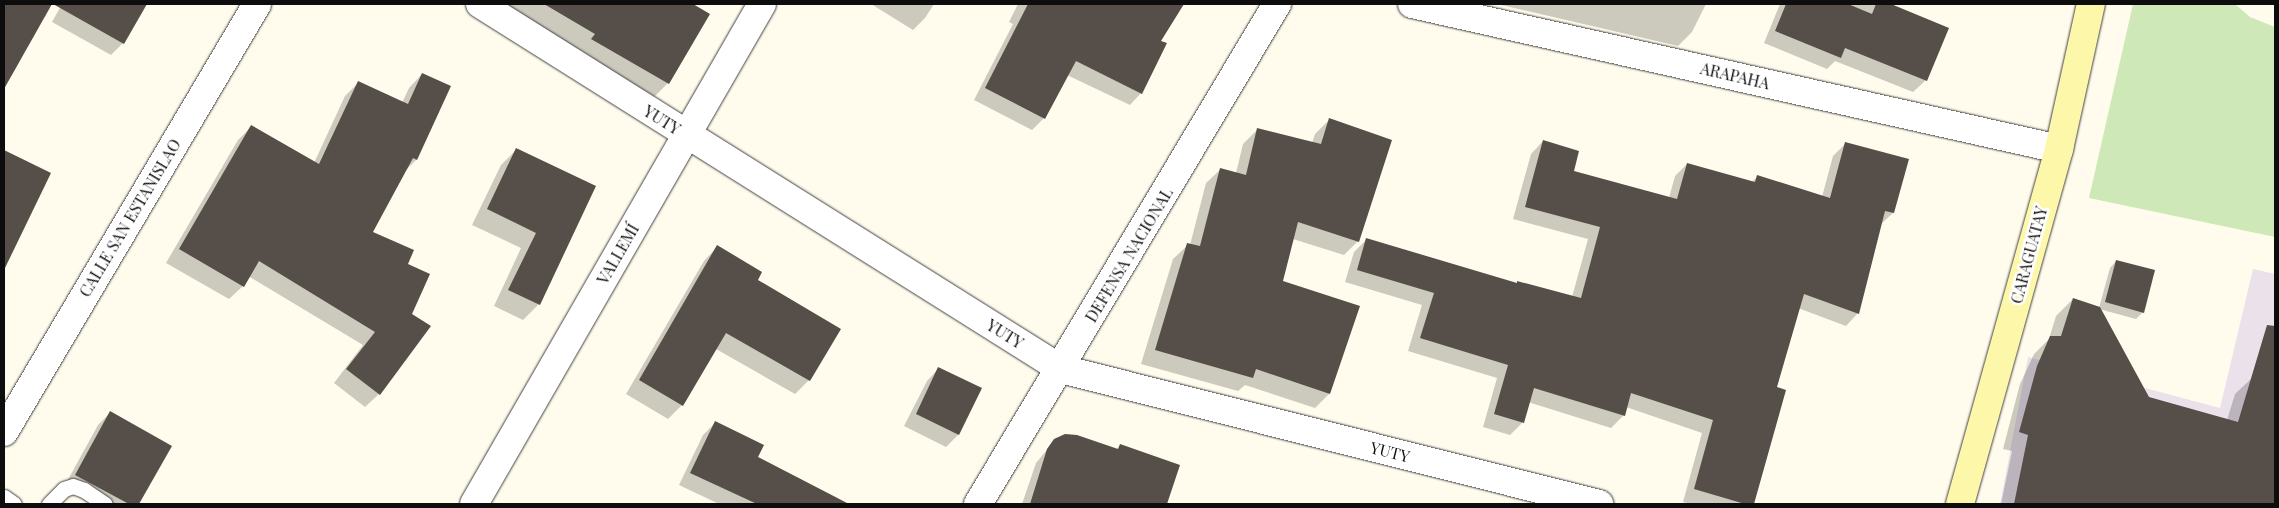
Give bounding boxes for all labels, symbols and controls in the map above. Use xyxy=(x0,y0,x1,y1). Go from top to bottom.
street label: ARAPAHA xyxy=(1698,59,1772,93)
street label: YUTY xyxy=(640,101,684,139)
street label: CALLE SAN ESTANISLAO xyxy=(75,136,185,300)
street label: DEFENSA NACIONAL xyxy=(1081,184,1177,326)
street label: CARAGUATAY xyxy=(2007,204,2051,306)
street label: VALLEMÍ xyxy=(593,220,643,288)
street label: YUTY xyxy=(983,315,1027,353)
street label: YUTY xyxy=(1368,438,1412,466)

